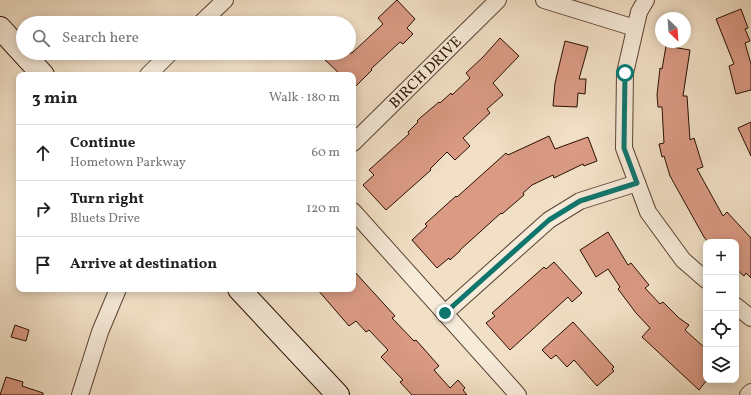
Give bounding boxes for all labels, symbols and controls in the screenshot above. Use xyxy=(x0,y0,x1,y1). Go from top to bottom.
north arrow xyxy=(655,12,691,48)
search box xyxy=(16,16,356,60)
icon: search xyxy=(30,27,52,49)
text: Search here xyxy=(62,28,139,49)
street label: BIRCH DRIVE xyxy=(385,32,467,114)
route start xyxy=(616,64,634,82)
text: 3 min xyxy=(32,87,78,110)
text: Walk · 180 m xyxy=(269,89,340,107)
text: Continue xyxy=(70,133,135,154)
icon: ahead xyxy=(32,142,54,164)
text: 60 m xyxy=(312,144,340,162)
text: Hometown Parkway xyxy=(70,154,186,172)
text: Turn right xyxy=(70,189,144,210)
icon: right xyxy=(32,198,54,220)
text: 120 m xyxy=(306,200,340,218)
text: Bluets Drive xyxy=(70,210,140,228)
map controls xyxy=(703,239,739,383)
button: + xyxy=(703,239,739,275)
icon: arrive xyxy=(32,254,54,276)
text: Arrive at destination xyxy=(70,254,217,275)
button: − xyxy=(703,275,739,311)
route end xyxy=(436,304,454,322)
button: locate xyxy=(703,311,739,347)
button: layers xyxy=(703,347,739,383)

